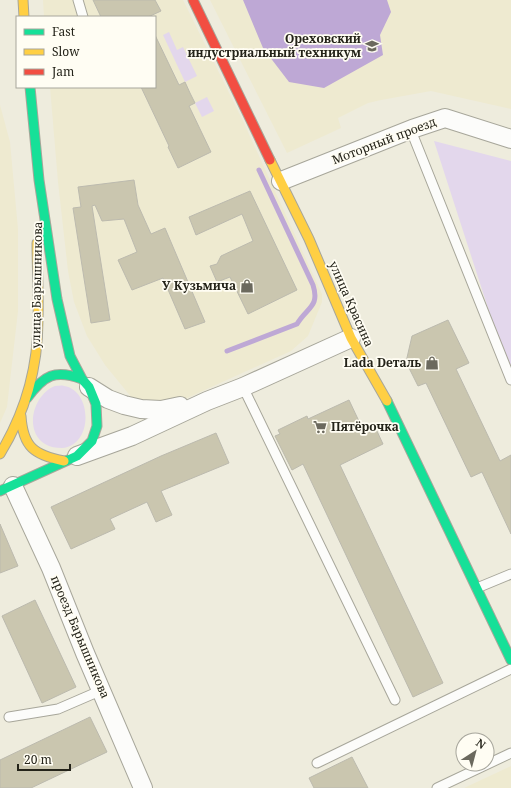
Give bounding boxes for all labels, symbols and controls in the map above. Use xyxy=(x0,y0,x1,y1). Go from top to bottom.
legend xyxy=(16,16,156,88)
text: Fast xyxy=(52,23,75,40)
place label: Ореховский индустриальный техникум xyxy=(187,30,362,61)
school or university icon: Ореховский индустриальный техникум xyxy=(364,38,380,54)
text: Slow xyxy=(52,43,80,60)
text: Jam xyxy=(51,63,74,80)
street label: Моторный проезд xyxy=(329,113,438,168)
street label: улица Барышникова xyxy=(27,221,46,349)
street label: улица Красина xyxy=(325,258,378,349)
place label: У Кузьмича xyxy=(162,277,236,294)
shop icon: У Кузьмича xyxy=(239,278,255,294)
place label: Lada Dеталь xyxy=(344,354,421,371)
shop icon: Lada Dеталь xyxy=(424,355,440,371)
place label: Пятёрочка xyxy=(331,418,399,435)
supermarket icon: Пятёрочка xyxy=(312,419,328,435)
street label: проезд Барышникова xyxy=(47,573,114,701)
north arrow xyxy=(455,732,495,772)
text: N xyxy=(473,735,489,752)
scale bar xyxy=(18,746,70,772)
text: 20 m xyxy=(24,751,52,768)

